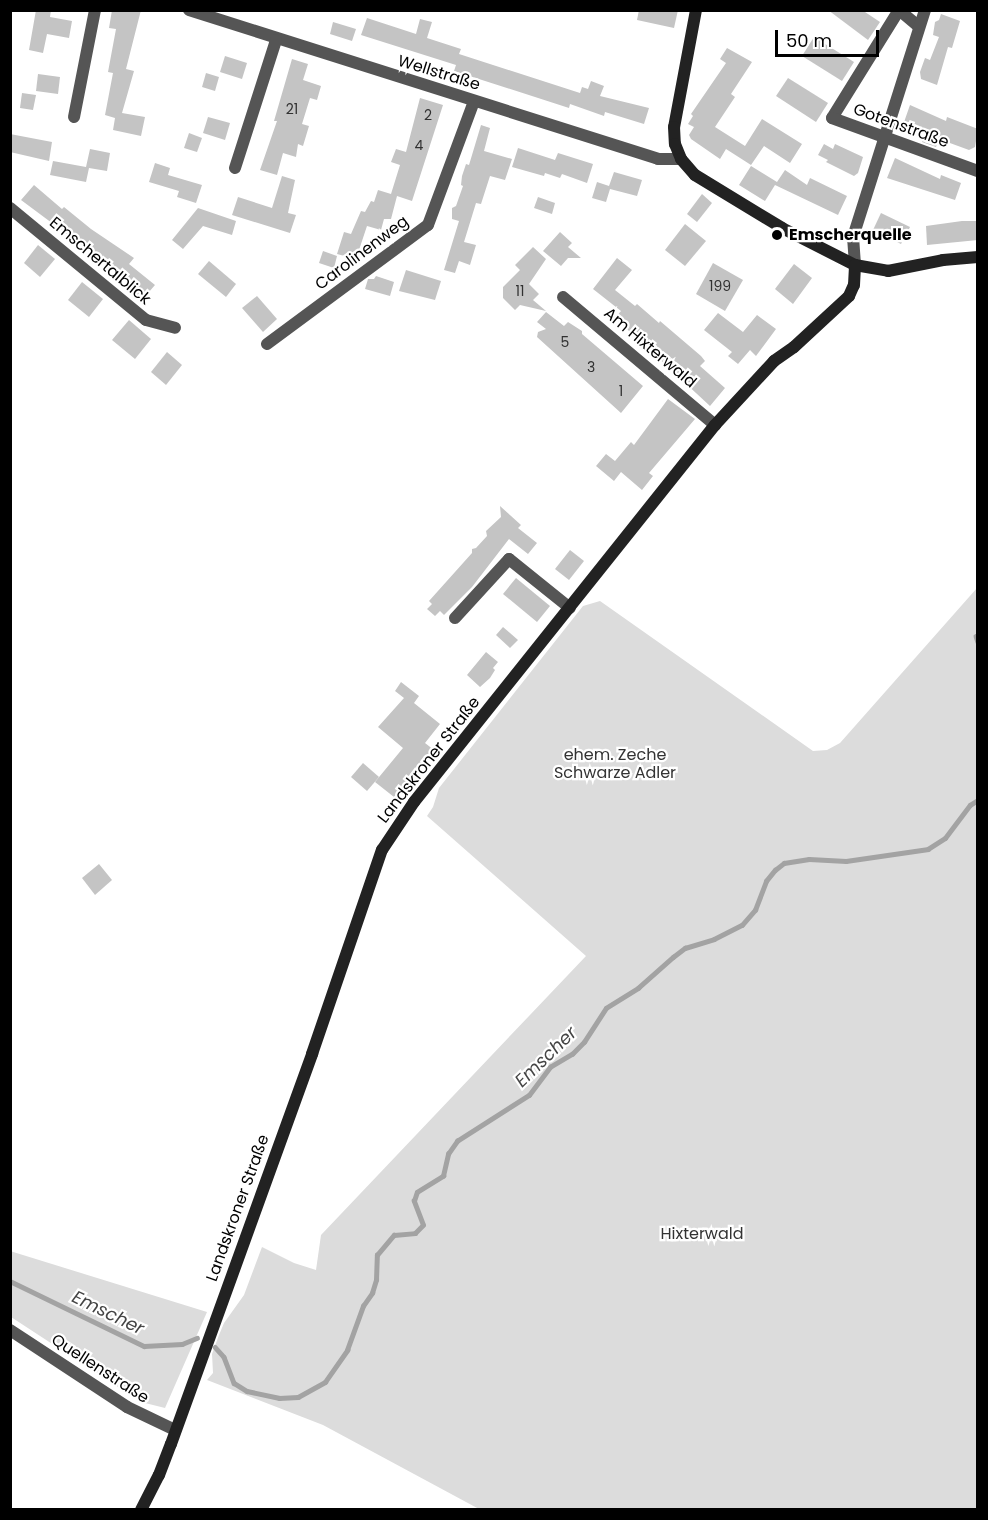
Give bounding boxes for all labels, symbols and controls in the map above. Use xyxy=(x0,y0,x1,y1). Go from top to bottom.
scale bar xyxy=(778,18,882,56)
text: 50 m xyxy=(786,28,832,53)
street label: Wellstraße xyxy=(395,51,483,95)
street label: Gotenstraße xyxy=(851,100,951,152)
house number: 21 xyxy=(286,101,298,117)
house number: 2 xyxy=(424,107,432,123)
house number: 4 xyxy=(415,137,423,153)
street label: Carolinenweg xyxy=(312,212,412,294)
street label: Emschertalblick xyxy=(46,213,154,309)
place label: Emscherquelle xyxy=(789,225,911,245)
marker: Emscherquelle xyxy=(770,228,784,242)
house number: 199 xyxy=(709,278,731,294)
house number: 11 xyxy=(516,283,524,299)
street label: Am Hixterwald xyxy=(600,304,700,392)
house number: 5 xyxy=(561,334,569,350)
house number: 3 xyxy=(587,359,595,375)
house number: 1 xyxy=(619,383,623,399)
street label: Landskroner Straße xyxy=(374,693,484,827)
park label: ehem. Zeche Schwarze Adler xyxy=(554,745,676,783)
water label: Emscher xyxy=(511,1022,581,1092)
street label: Landskroner Straße xyxy=(203,1132,273,1284)
park label: Hixterwald xyxy=(660,1224,744,1244)
water label: Emscher xyxy=(68,1286,148,1340)
street label: Quellenstraße xyxy=(48,1330,152,1408)

